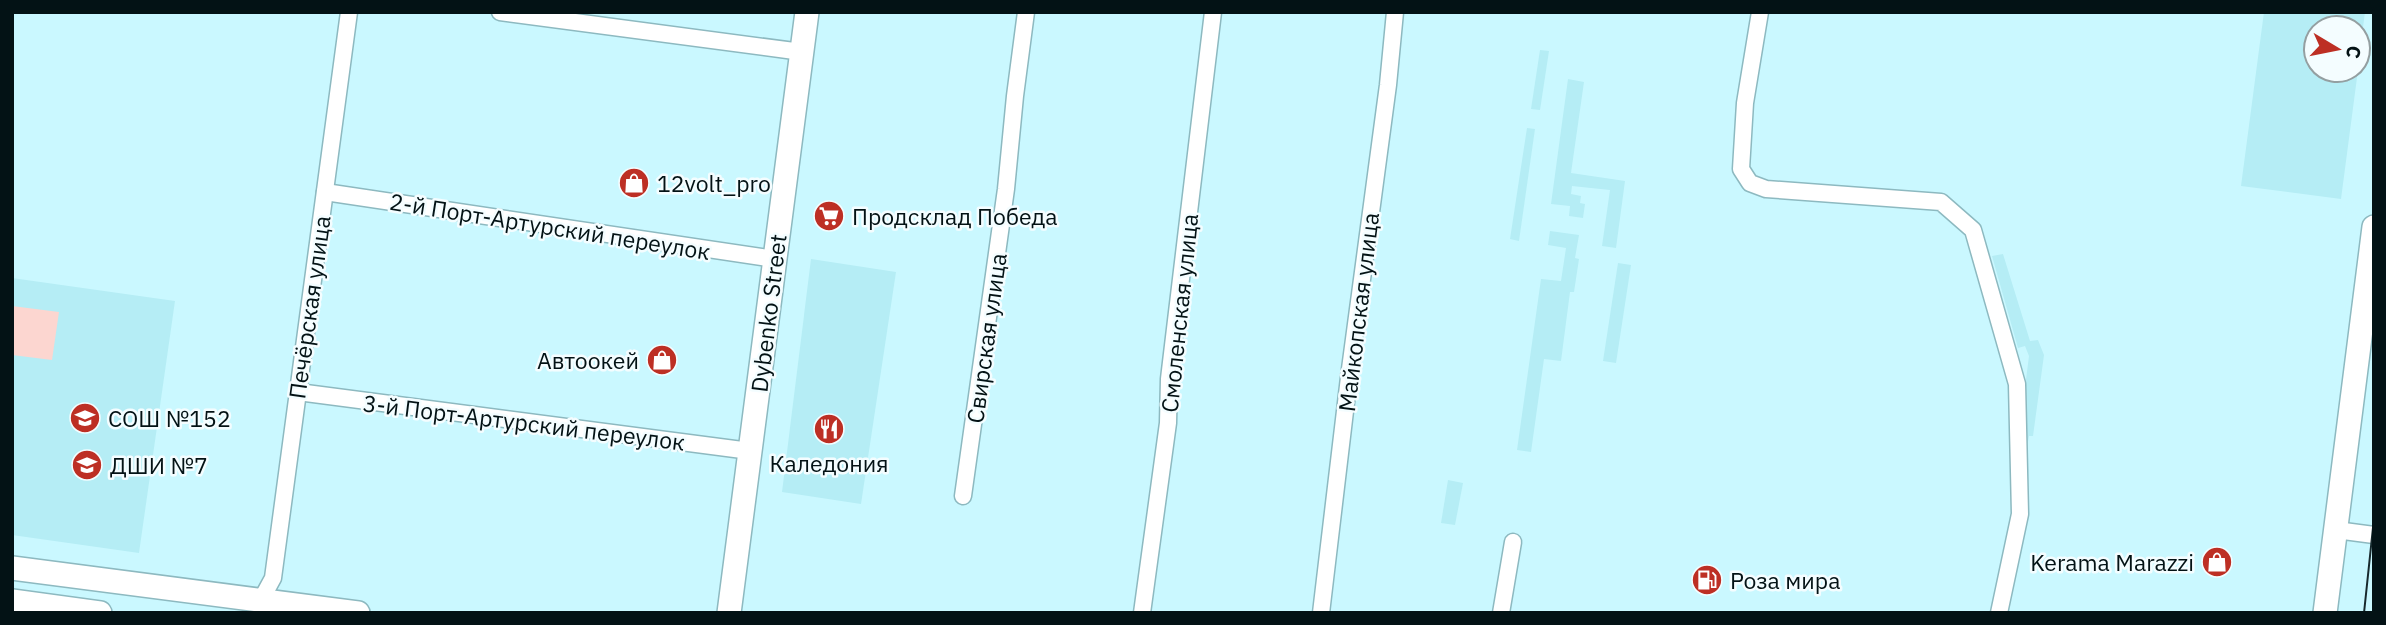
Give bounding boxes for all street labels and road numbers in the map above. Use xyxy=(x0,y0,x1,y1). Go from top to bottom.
street label: 2-й Порт-Артурский переулок xyxy=(388,186,712,266)
street label: Майкопская улица xyxy=(1331,211,1385,413)
street label: Смоленская улица xyxy=(1154,212,1204,414)
street label: Печёрская улица xyxy=(281,213,337,401)
street label: Dybenko Street xyxy=(743,232,793,394)
street label: Свирская улица xyxy=(959,251,1013,425)
street label: 3-й Порт-Артурский переулок xyxy=(361,387,687,457)

